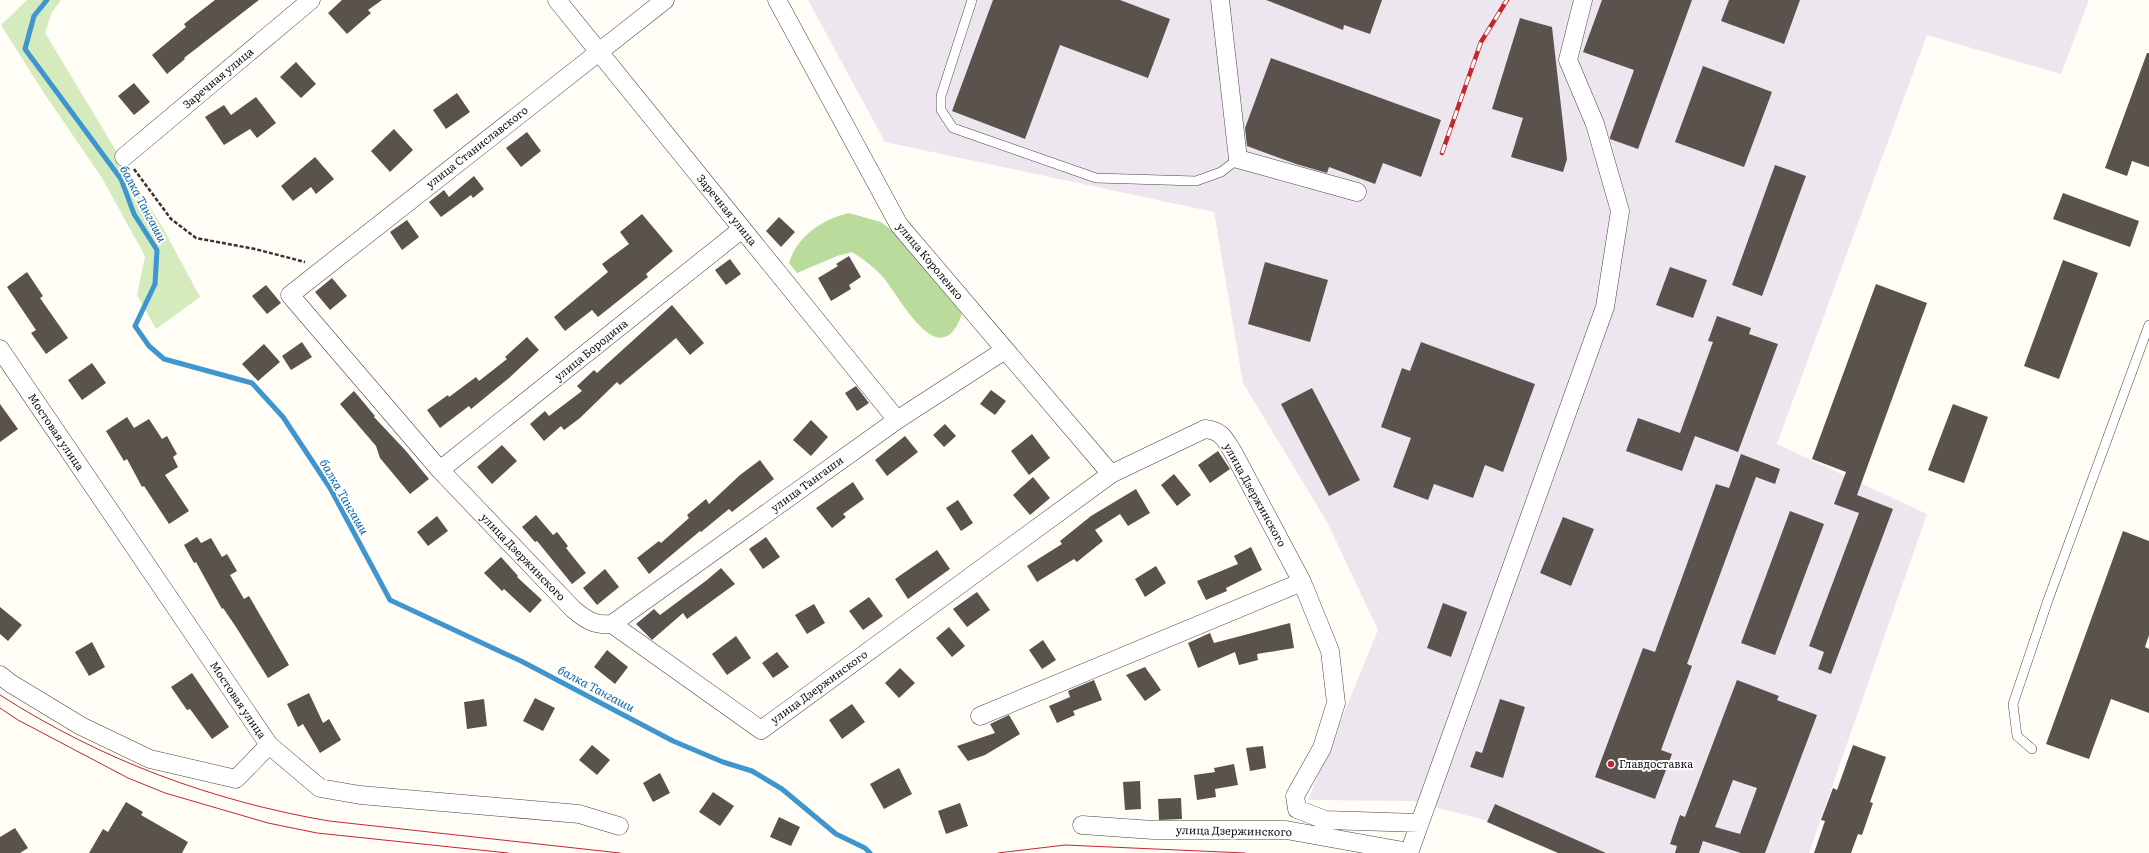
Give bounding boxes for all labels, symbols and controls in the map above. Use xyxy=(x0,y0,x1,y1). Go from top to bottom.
street label: Заречная улица xyxy=(179,43,256,112)
street label: улица Станиславского xyxy=(422,101,531,191)
water label: балка Тангаши xyxy=(116,162,172,246)
street label: Заречная улица xyxy=(694,170,762,249)
street label: улица Короленко xyxy=(894,218,968,302)
street label: улица Бородина xyxy=(550,315,631,384)
street label: Мостовая улица xyxy=(25,389,89,473)
street label: улица Дзержинского xyxy=(1221,440,1291,549)
street label: улица Тангаши xyxy=(767,451,846,515)
water label: балка Тангаши xyxy=(316,455,374,538)
street label: улица Дзержинского xyxy=(478,509,570,604)
street label: улица Дзержинского xyxy=(767,646,870,727)
street label: Мостовая улица xyxy=(207,657,271,741)
water label: балка Тангаши xyxy=(555,660,639,716)
place label: Главдоставка xyxy=(1619,755,1693,771)
marker: Главдоставка xyxy=(1606,759,1616,769)
street label: улица Дзержинского xyxy=(1176,821,1292,839)

